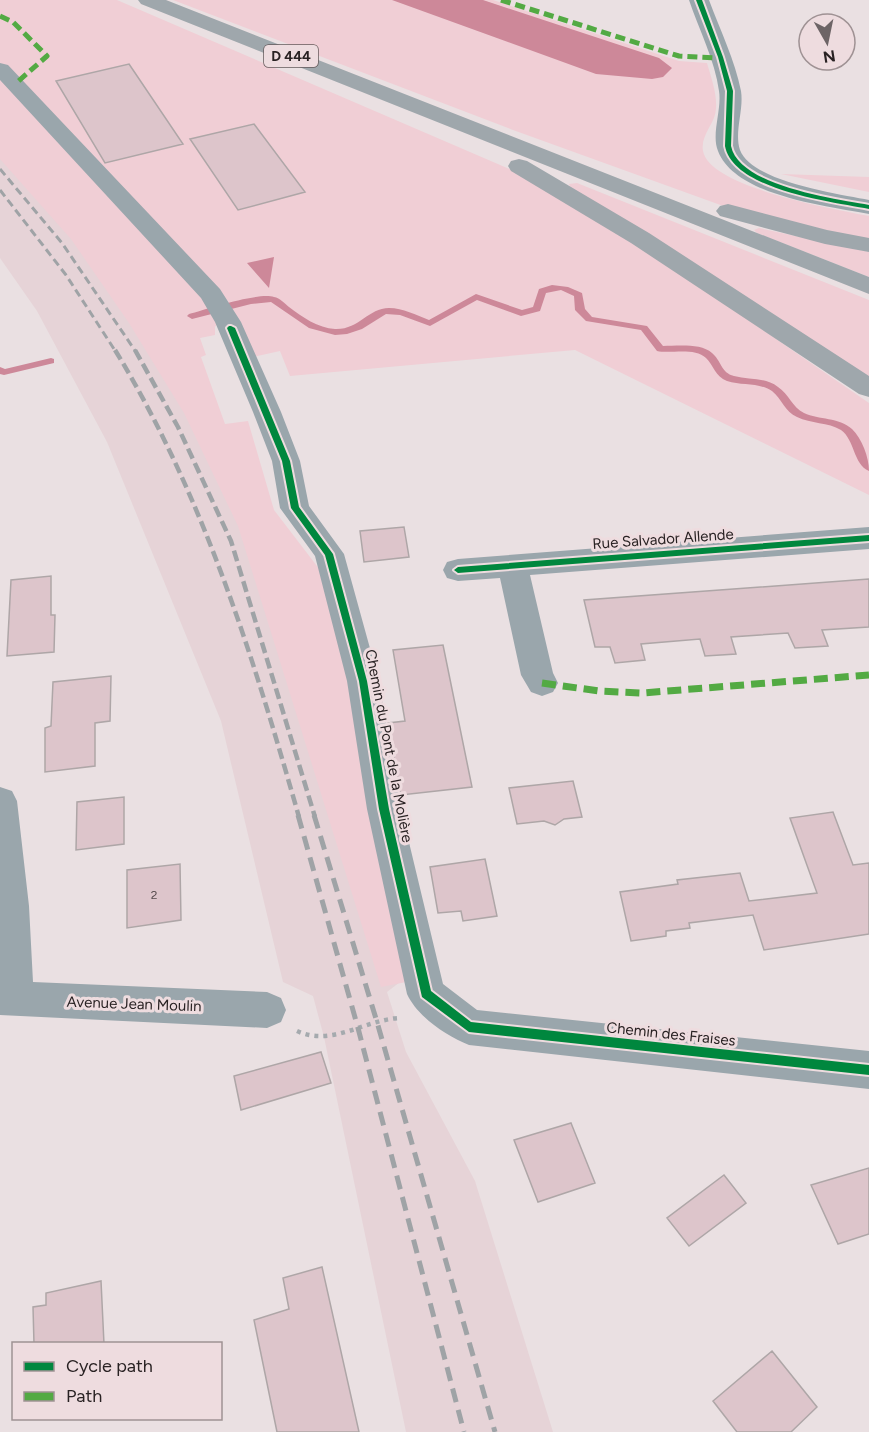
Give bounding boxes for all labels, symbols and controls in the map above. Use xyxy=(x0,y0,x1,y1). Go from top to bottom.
north arrow xyxy=(797,12,857,72)
road number: D 444 xyxy=(264,45,318,67)
text: N xyxy=(822,46,837,67)
street label: Rue Salvador Allende xyxy=(592,525,734,553)
street label: Chemin du Pont de la Molière xyxy=(361,648,417,844)
house number: 2 xyxy=(151,888,157,902)
street label: Avenue Jean Moulin xyxy=(66,993,202,1015)
street label: Chemin des Fraises xyxy=(606,1018,736,1050)
legend xyxy=(12,1342,222,1420)
text: Cycle path xyxy=(66,1355,153,1377)
text: Path xyxy=(66,1385,102,1407)

